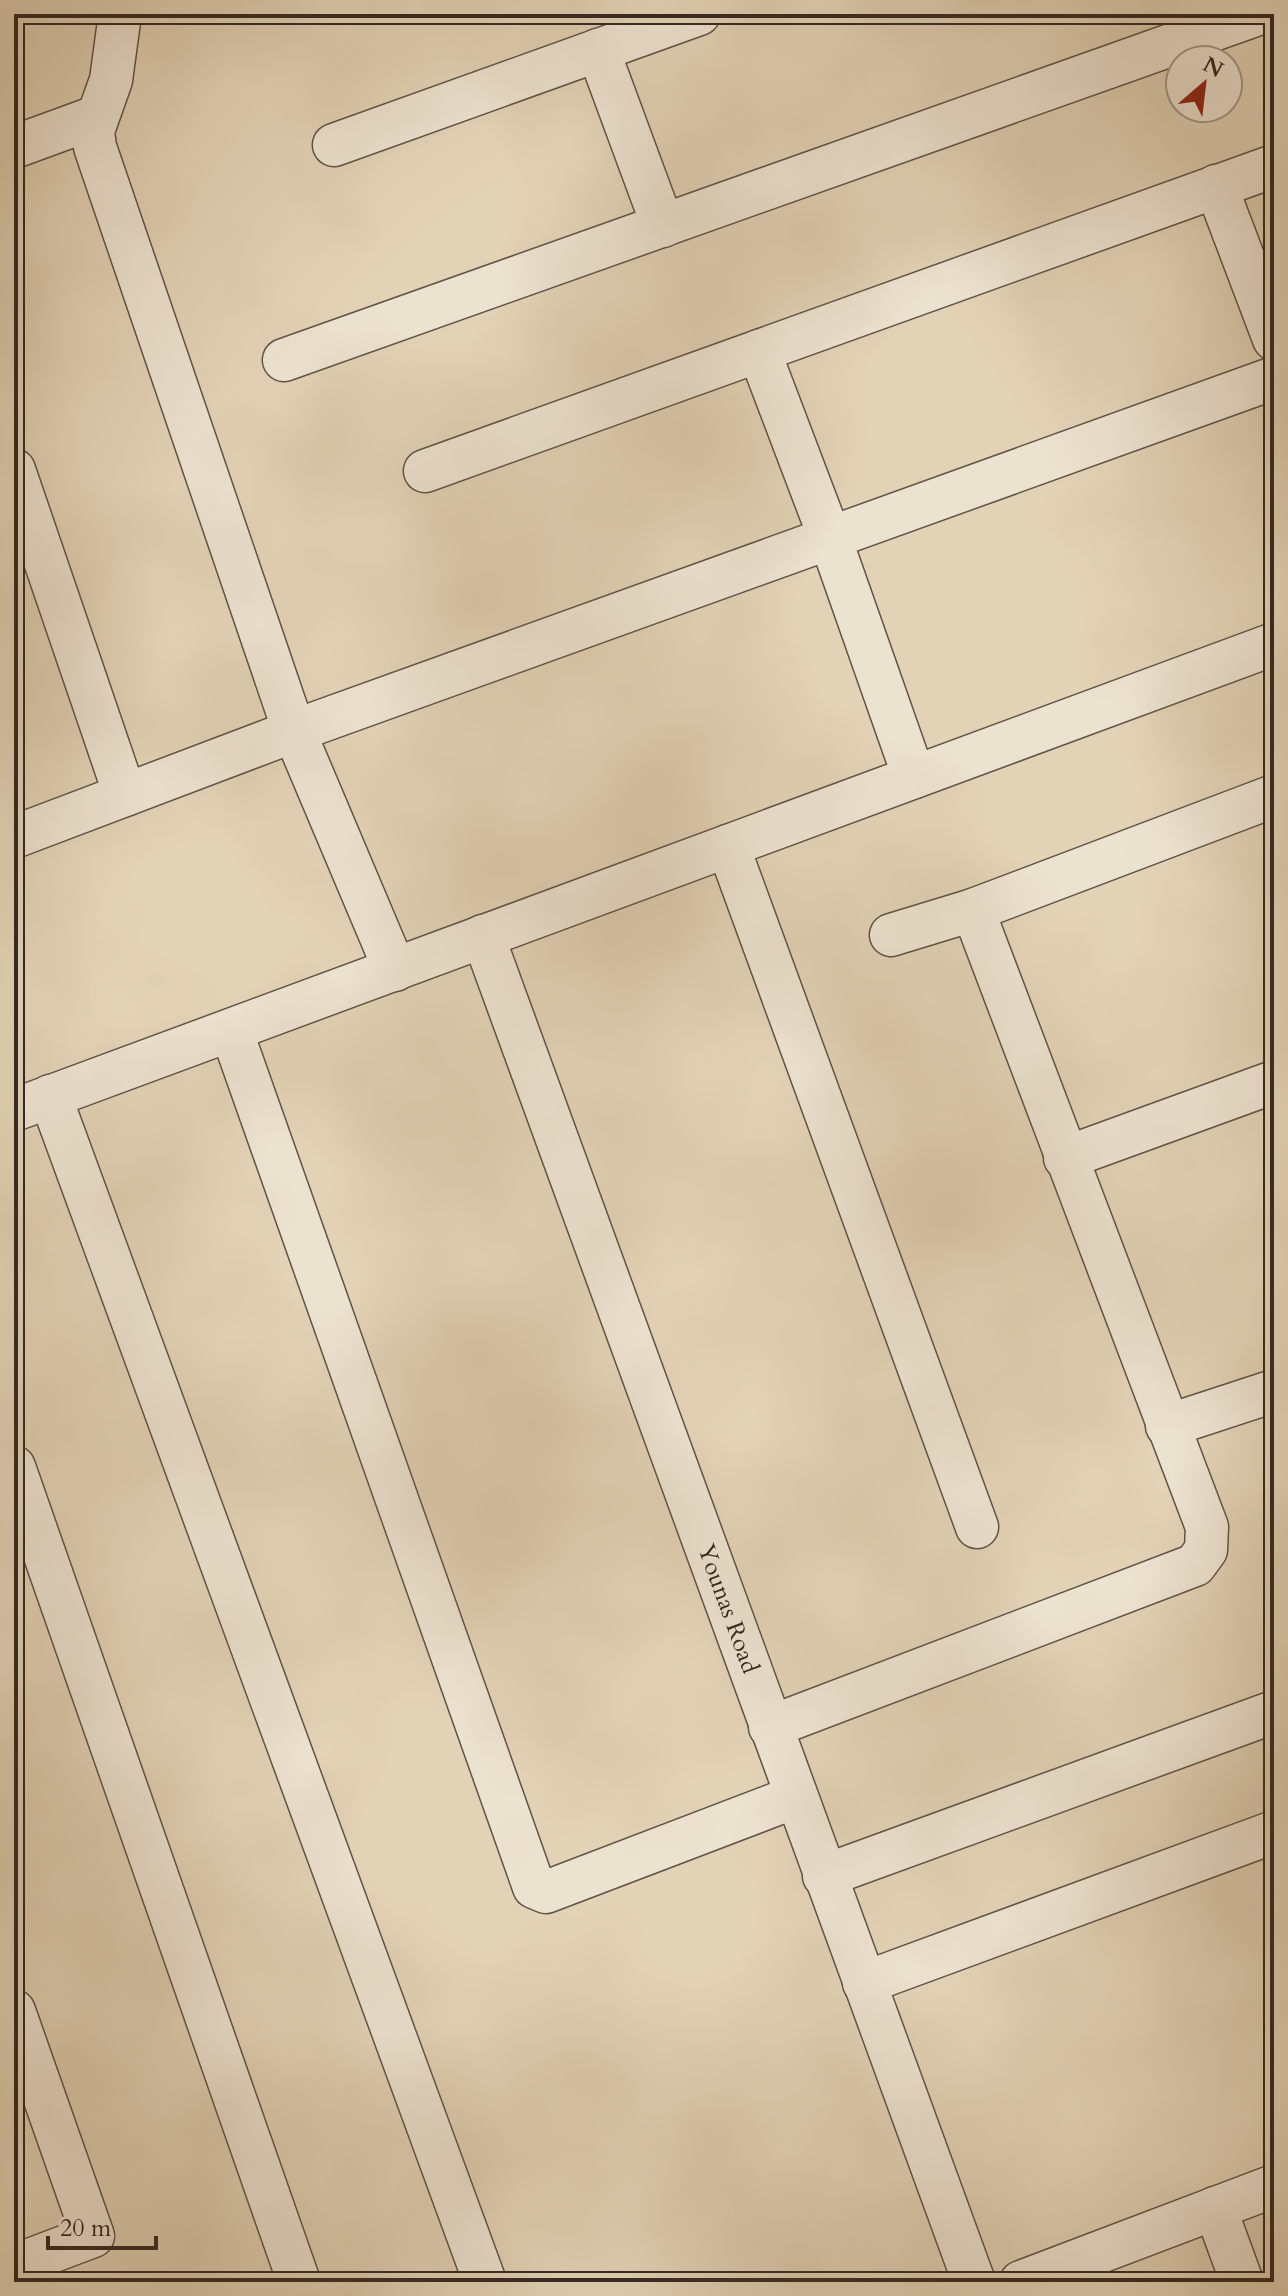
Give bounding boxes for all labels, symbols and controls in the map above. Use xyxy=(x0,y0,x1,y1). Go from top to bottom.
north arrow xyxy=(1164,44,1244,124)
text: N xyxy=(1197,49,1228,85)
street label: Younas Road xyxy=(689,1540,767,1678)
scale bar xyxy=(48,2200,156,2250)
text: 20 m xyxy=(60,2212,112,2245)

